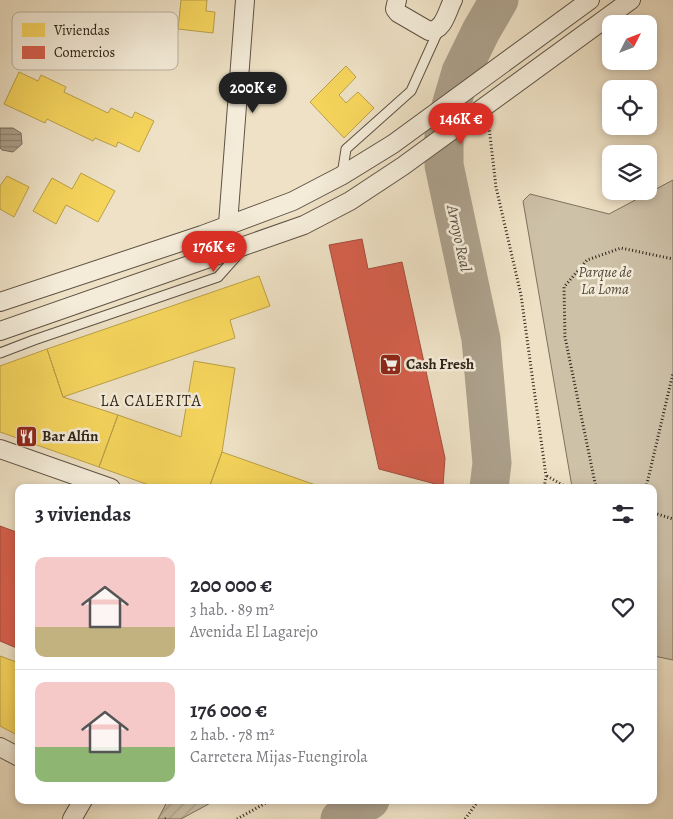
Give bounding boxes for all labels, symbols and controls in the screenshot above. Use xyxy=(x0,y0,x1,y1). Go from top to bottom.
legend xyxy=(12,12,178,70)
north arrow xyxy=(602,15,658,70)
map controls xyxy=(602,15,657,200)
text: Viviendas xyxy=(53,21,110,40)
text: Comercios xyxy=(54,43,115,62)
pin: 200K € xyxy=(212,72,294,114)
text: 200K € xyxy=(230,77,276,99)
button: locate xyxy=(602,80,657,135)
pin: 146K € xyxy=(420,102,502,145)
text: 146K € xyxy=(439,108,483,130)
button: layers xyxy=(602,145,657,200)
water label: Arroyo Real xyxy=(441,202,477,274)
pin: 176K € xyxy=(173,230,255,273)
text: 176K € xyxy=(193,236,235,258)
park label: Parque de La Loma xyxy=(578,262,632,299)
supermarket icon: Cash Fresh xyxy=(378,352,402,376)
place label: Cash Fresh xyxy=(406,354,474,374)
district label: LA CALERITA xyxy=(100,390,202,412)
restaurant icon: Bar Alfin xyxy=(14,424,38,448)
place label: Bar Alfin xyxy=(42,426,99,446)
text: 3 viviendas xyxy=(35,500,131,528)
icon: filters xyxy=(609,500,637,528)
text: 200 000 € xyxy=(190,571,272,599)
icon: home xyxy=(75,577,135,637)
icon: heart xyxy=(609,593,637,621)
text: 3 hab. · 89 m² xyxy=(190,599,274,621)
text: Avenida El Lagarejo xyxy=(190,621,318,643)
text: 176 000 € xyxy=(190,696,267,724)
icon: home xyxy=(75,702,135,762)
icon: heart xyxy=(609,718,637,746)
text: 2 hab. · 78 m² xyxy=(190,724,275,746)
text: Carretera Mijas-Fuengirola xyxy=(190,746,368,768)

